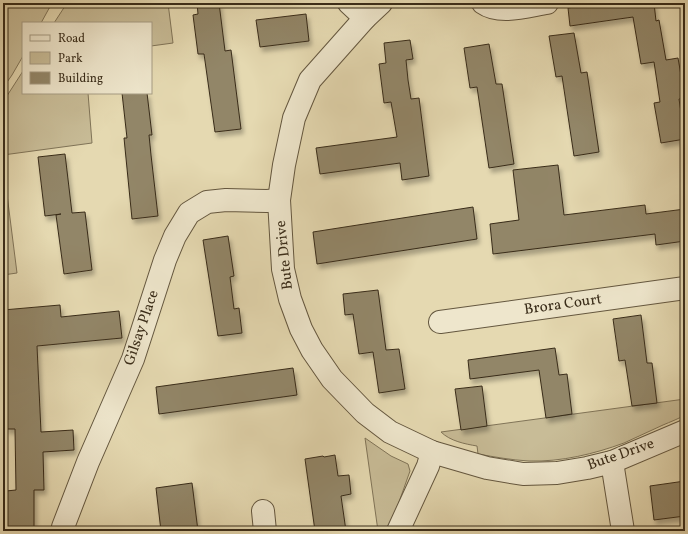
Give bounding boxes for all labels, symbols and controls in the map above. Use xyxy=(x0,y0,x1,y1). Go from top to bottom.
legend xyxy=(22,22,152,94)
text: Road xyxy=(58,31,85,47)
text: Park xyxy=(58,51,83,67)
text: Building xyxy=(58,71,103,87)
street label: Bute Drive xyxy=(271,219,299,291)
street label: Gilsay Place xyxy=(119,287,165,369)
street label: Brora Court xyxy=(523,289,603,321)
street label: Bute Drive xyxy=(585,434,657,476)

